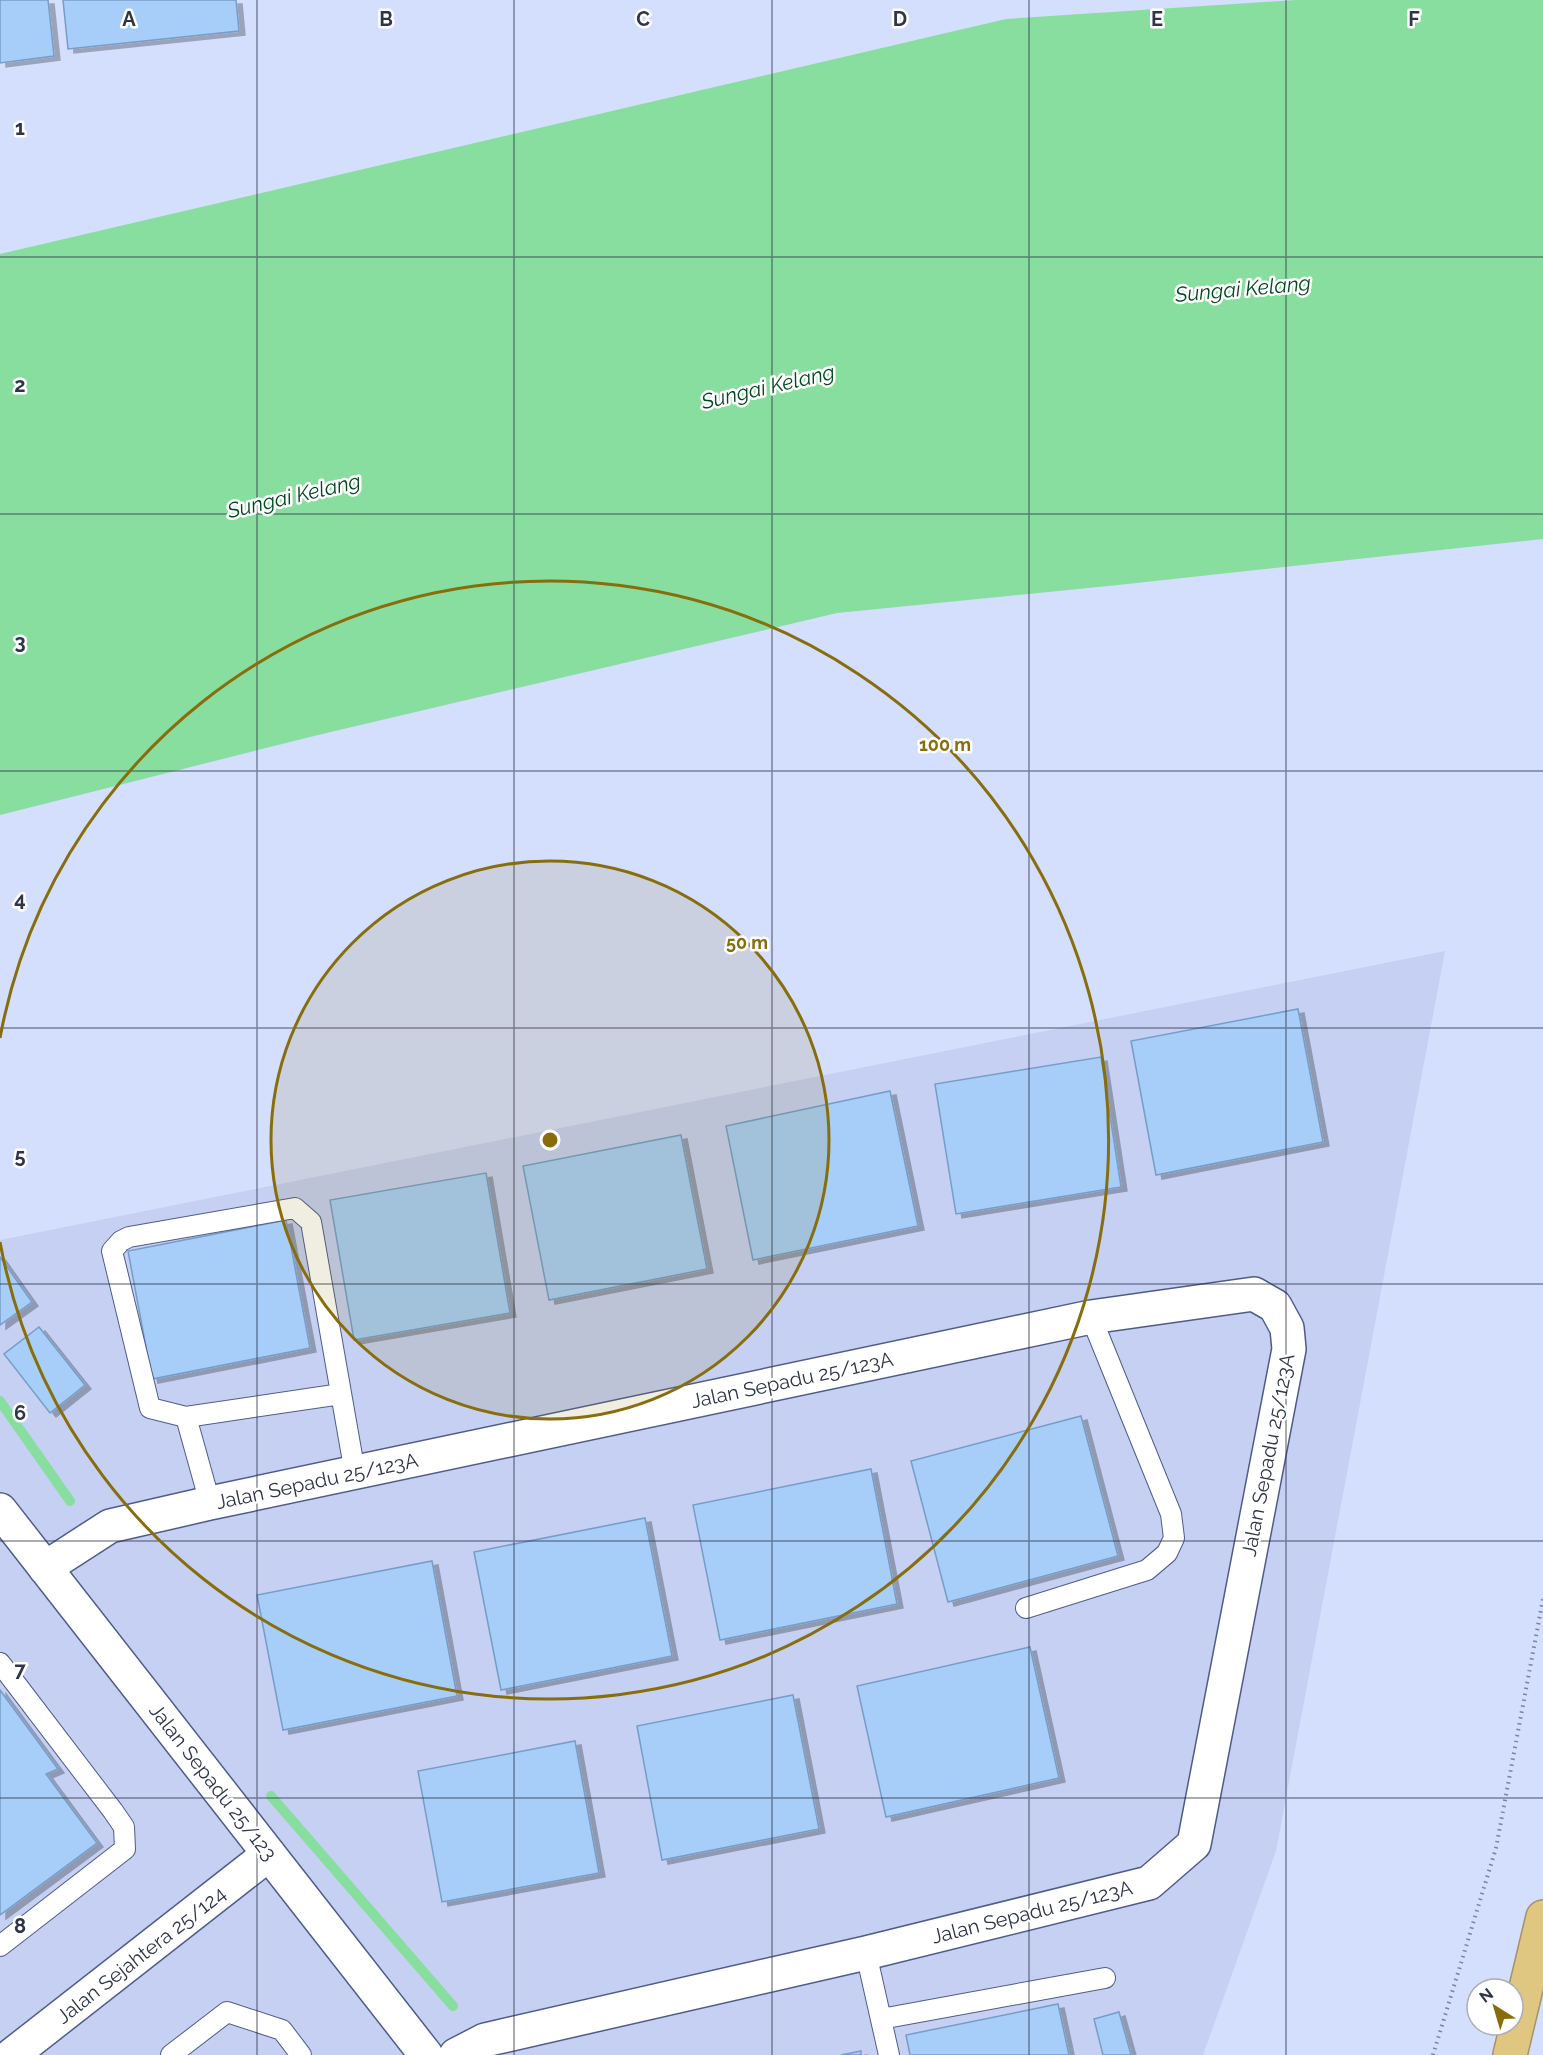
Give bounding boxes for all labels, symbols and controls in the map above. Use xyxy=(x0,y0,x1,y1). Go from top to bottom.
text: A xyxy=(122,7,136,31)
text: B xyxy=(379,7,393,31)
text: C xyxy=(636,7,650,31)
text: D xyxy=(893,7,907,31)
text: E xyxy=(1151,7,1163,31)
text: F xyxy=(1408,7,1420,31)
text: 1 xyxy=(15,116,25,140)
water label: Sungai Kelang xyxy=(1173,270,1312,307)
water label: Sungai Kelang xyxy=(698,359,837,414)
text: 2 xyxy=(14,373,26,397)
water label: Sungai Kelang xyxy=(224,468,363,523)
text: 3 xyxy=(14,630,26,654)
text: 100 m xyxy=(919,734,971,755)
text: 4 xyxy=(14,887,26,911)
text: 50 m xyxy=(726,932,768,953)
centre of rings xyxy=(540,1130,560,1150)
text: 5 xyxy=(14,1144,26,1168)
street label: Jalan Sepadu 25/123A xyxy=(689,1347,896,1413)
street label: Jalan Sepadu 25/123A xyxy=(1237,1351,1300,1558)
text: 6 xyxy=(14,1401,26,1425)
street label: Jalan Sepadu 25/123A xyxy=(214,1448,421,1514)
text: 7 xyxy=(14,1658,26,1682)
street label: Jalan Sepadu 25/123 xyxy=(144,1699,282,1865)
street label: Jalan Sepadu 25/123A xyxy=(929,1875,1135,1949)
street label: Jalan Sejahtera 25/124 xyxy=(51,1881,231,2029)
text: 8 xyxy=(14,1914,26,1938)
north arrow xyxy=(1465,1977,1525,2037)
text: N xyxy=(1476,1984,1497,2007)

